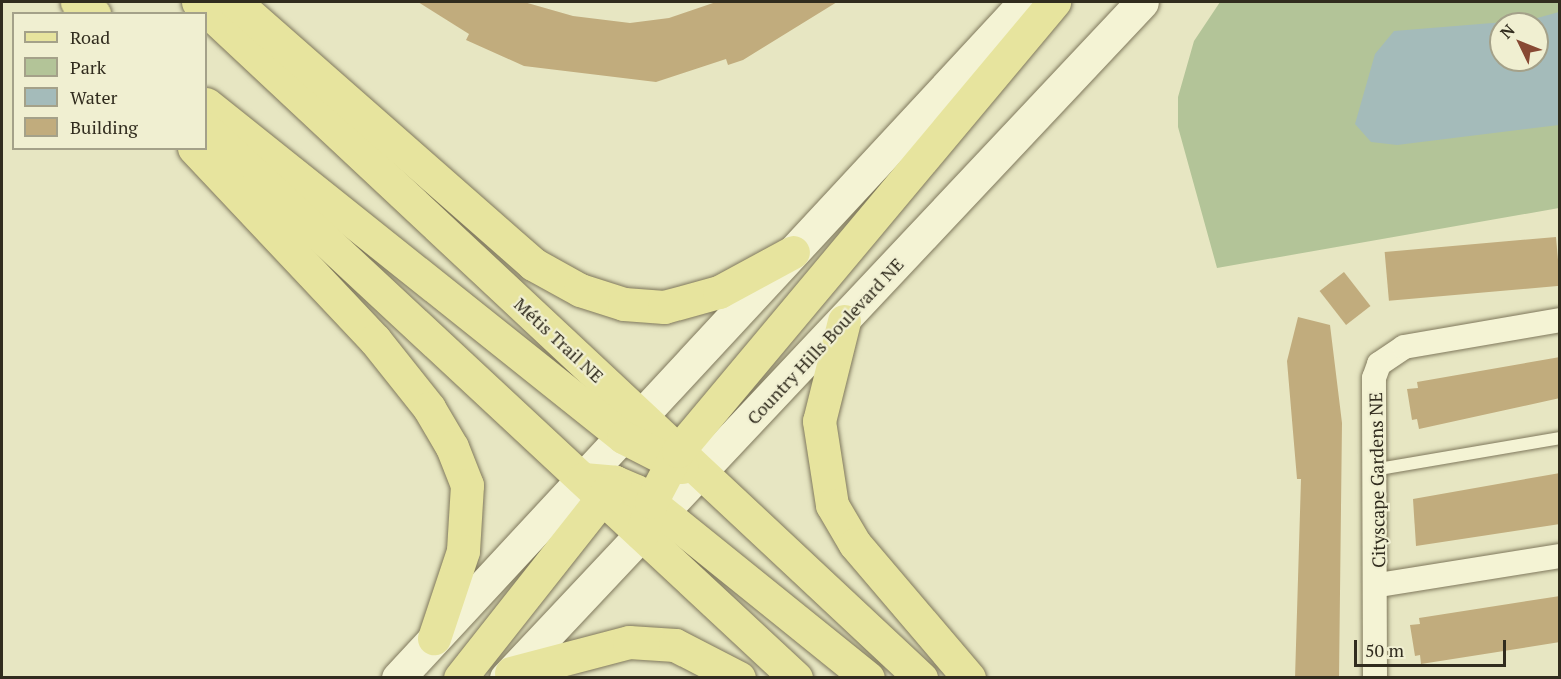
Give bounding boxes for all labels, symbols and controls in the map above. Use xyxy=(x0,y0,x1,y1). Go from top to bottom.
legend xyxy=(12,12,207,150)
north arrow xyxy=(1489,12,1549,72)
text: N xyxy=(1495,19,1519,43)
text: Road xyxy=(70,25,110,49)
text: Park xyxy=(70,55,106,79)
text: Water xyxy=(70,85,117,109)
text: Building xyxy=(70,115,138,139)
street label: Country Hills Boulevard NE xyxy=(742,253,908,429)
street label: Métis Trail NE xyxy=(510,293,608,387)
street label: Cityscape Gardens NE xyxy=(1365,392,1389,568)
scale bar xyxy=(1357,628,1508,666)
text: 50 m xyxy=(1365,638,1404,662)

